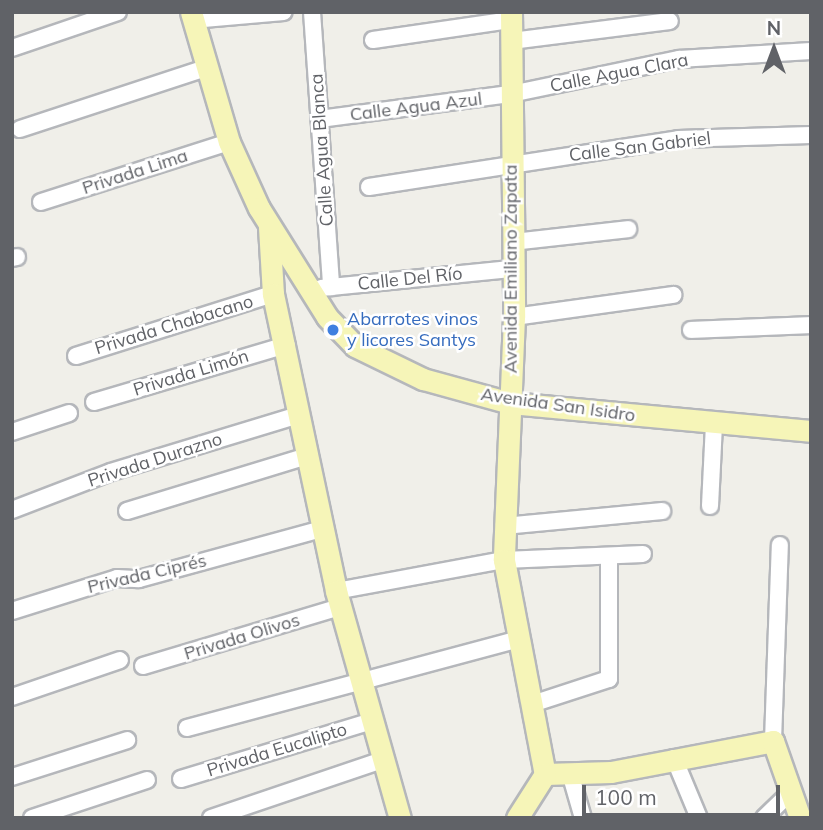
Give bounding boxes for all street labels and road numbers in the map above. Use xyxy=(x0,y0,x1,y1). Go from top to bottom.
street label: Calle Agua Clara xyxy=(548,49,690,97)
street label: Calle Agua Blanca xyxy=(306,73,338,227)
street label: Calle Agua Azul xyxy=(349,88,483,126)
street label: Calle San Gabriel xyxy=(568,128,712,166)
street label: Privada Lima xyxy=(80,145,190,199)
street label: Avenida Emiliano Zapata xyxy=(500,165,522,373)
street label: Calle Del Río xyxy=(357,263,463,295)
street label: Privada Chabacano xyxy=(92,291,256,359)
street label: Privada Limón xyxy=(131,345,251,401)
street label: Avenida San Isidro xyxy=(479,383,637,427)
street label: Privada Durazno xyxy=(85,428,225,492)
street label: Privada Ciprés xyxy=(85,550,209,598)
street label: Privada Olivos xyxy=(181,609,303,665)
street label: Privada Eucalipto xyxy=(204,718,350,782)

